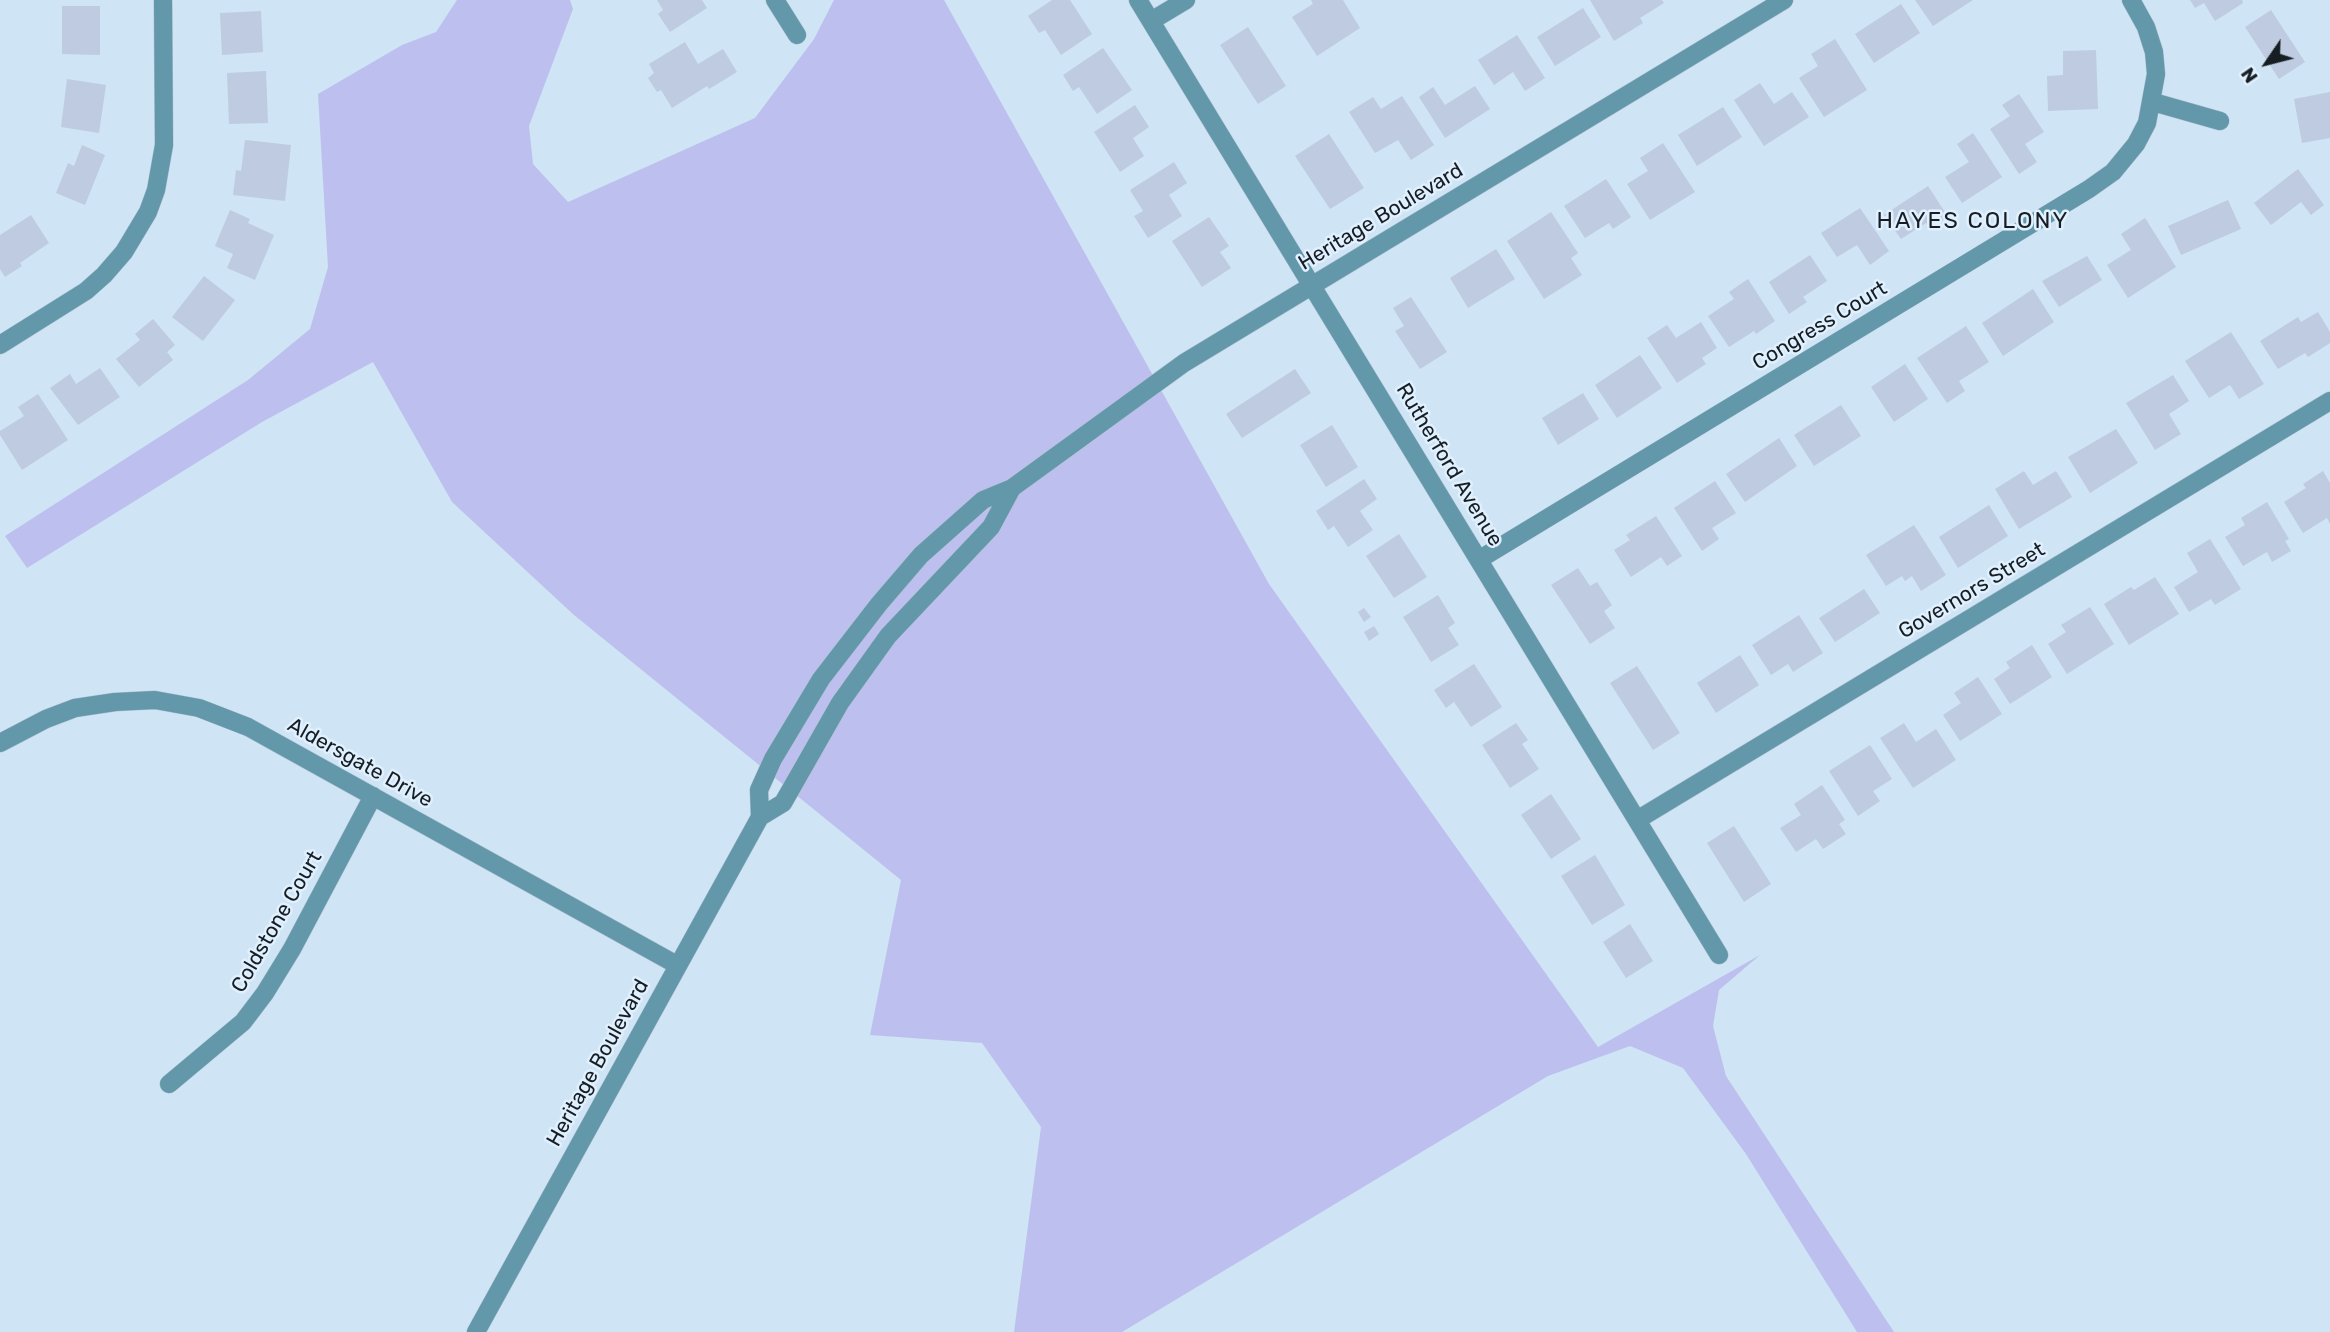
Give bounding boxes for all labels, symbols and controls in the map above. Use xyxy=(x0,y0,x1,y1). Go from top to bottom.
north arrow xyxy=(2232,28,2302,98)
text: N xyxy=(2236,63,2263,88)
street label: Heritage Boulevard xyxy=(1294,158,1468,276)
district label: HAYES COLONY xyxy=(1878,207,2068,235)
street label: Congress Court xyxy=(1748,276,1892,376)
street label: Rutherford Avenue xyxy=(1390,379,1508,551)
street label: Governors Street xyxy=(1894,537,2050,645)
street label: Aldersgate Drive xyxy=(283,713,437,813)
street label: Coldstone Court xyxy=(226,847,328,997)
street label: Heritage Boulevard xyxy=(542,975,654,1151)

